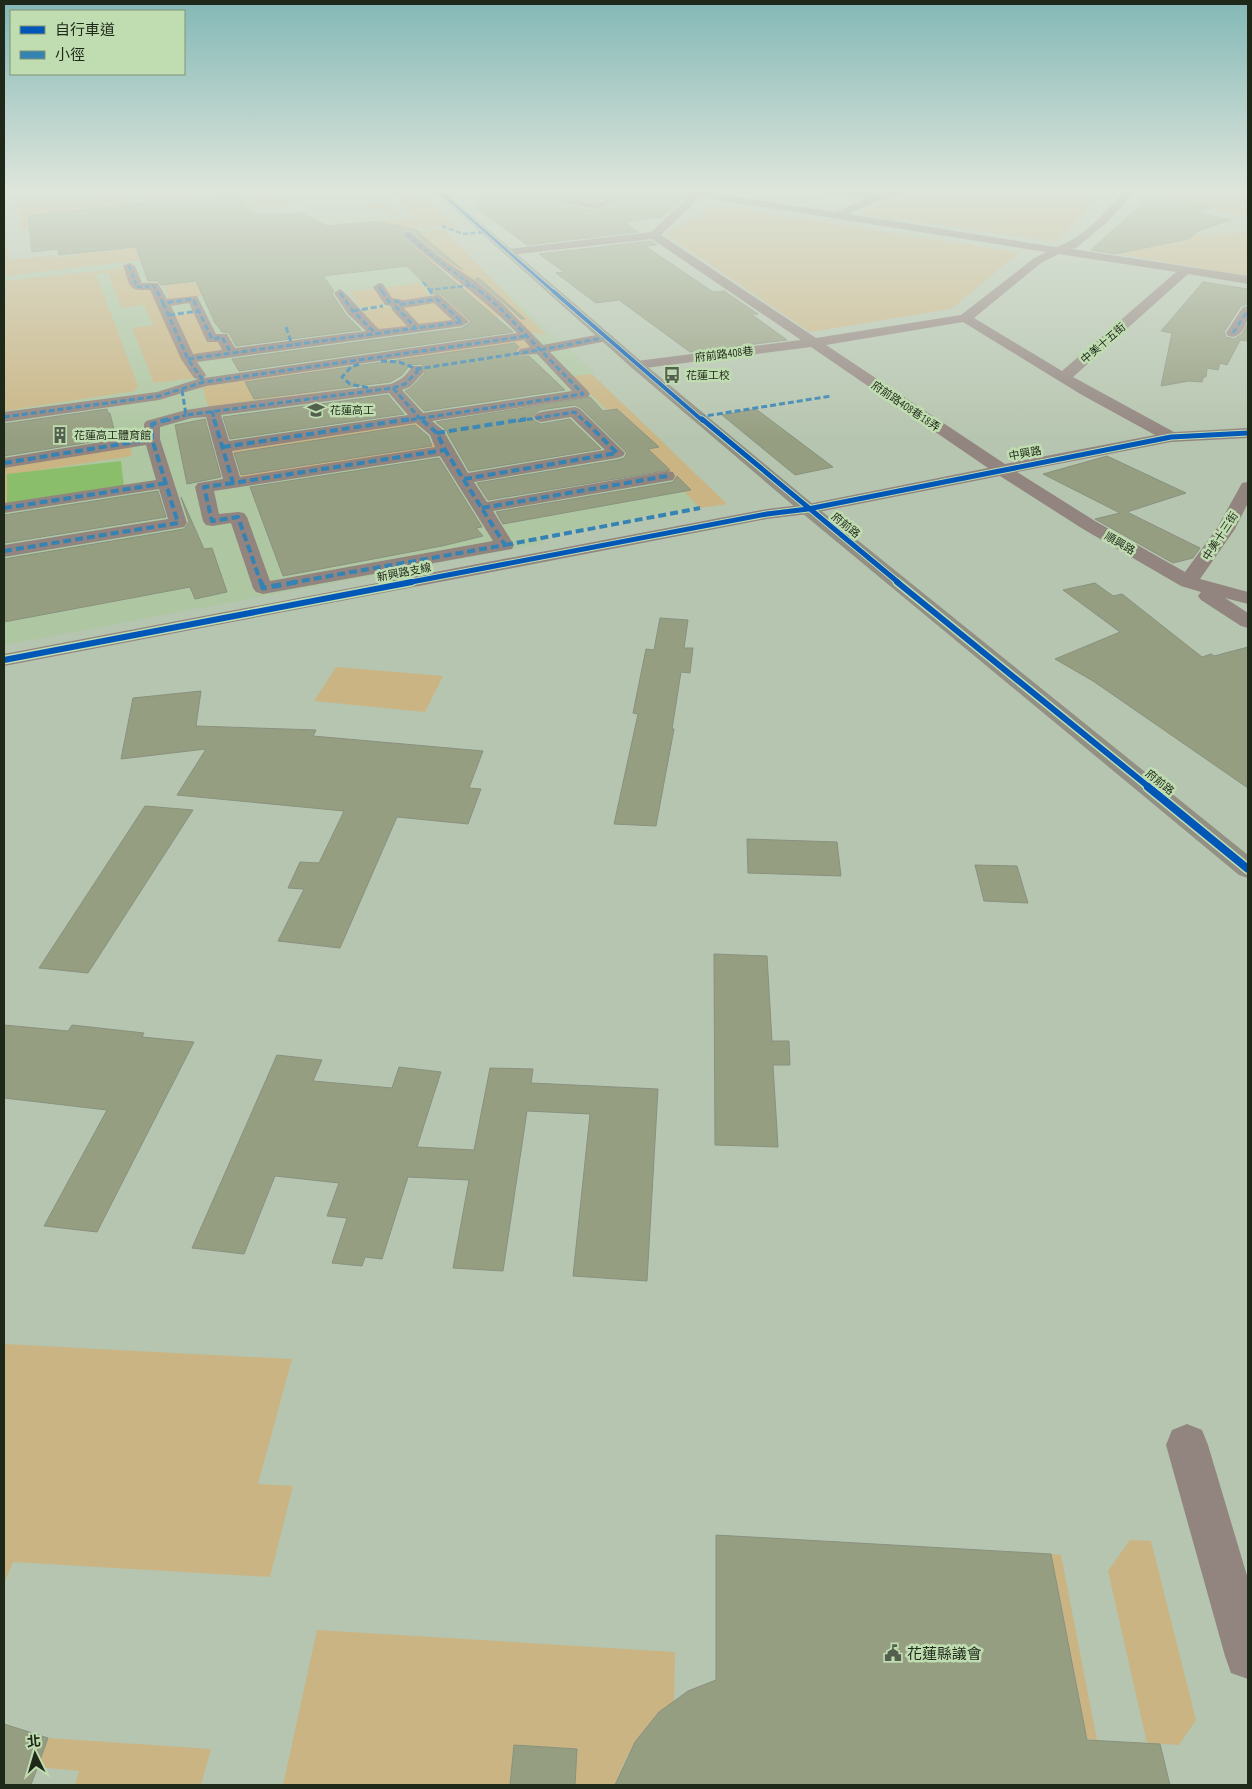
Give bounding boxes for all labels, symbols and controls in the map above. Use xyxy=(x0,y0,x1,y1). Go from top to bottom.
legend xyxy=(10,10,185,75)
text: 自行車道 xyxy=(55,20,115,39)
text: 小徑 xyxy=(55,45,85,64)
street label: 中美十五街 xyxy=(1078,320,1128,366)
street label: 府前路408巷 xyxy=(694,343,754,365)
bus stop icon: 花蓮工校 xyxy=(662,365,682,385)
place label: 花蓮工校 xyxy=(686,368,730,382)
street label: 府前路408巷18弄 xyxy=(869,378,943,434)
school or university icon: 花蓮高工 xyxy=(306,400,326,420)
place label: 花蓮高工 xyxy=(330,403,374,417)
building icon: 花蓮高工體育館 xyxy=(50,425,70,445)
place label: 花蓮高工體育館 xyxy=(74,428,151,442)
street label: 中興路 xyxy=(1007,443,1043,463)
street label: 府前路 xyxy=(829,509,863,541)
street label: 中美十三街 xyxy=(1199,509,1241,563)
street label: 順興路 xyxy=(1102,529,1138,557)
street label: 新興路支線 xyxy=(376,560,432,584)
street label: 府前路 xyxy=(1143,766,1177,798)
public building icon: 花蓮縣議會 xyxy=(883,1643,903,1663)
place label: 花蓮縣議會 xyxy=(907,1644,982,1663)
north arrow xyxy=(10,1729,60,1779)
text: 北 xyxy=(26,1731,42,1751)

